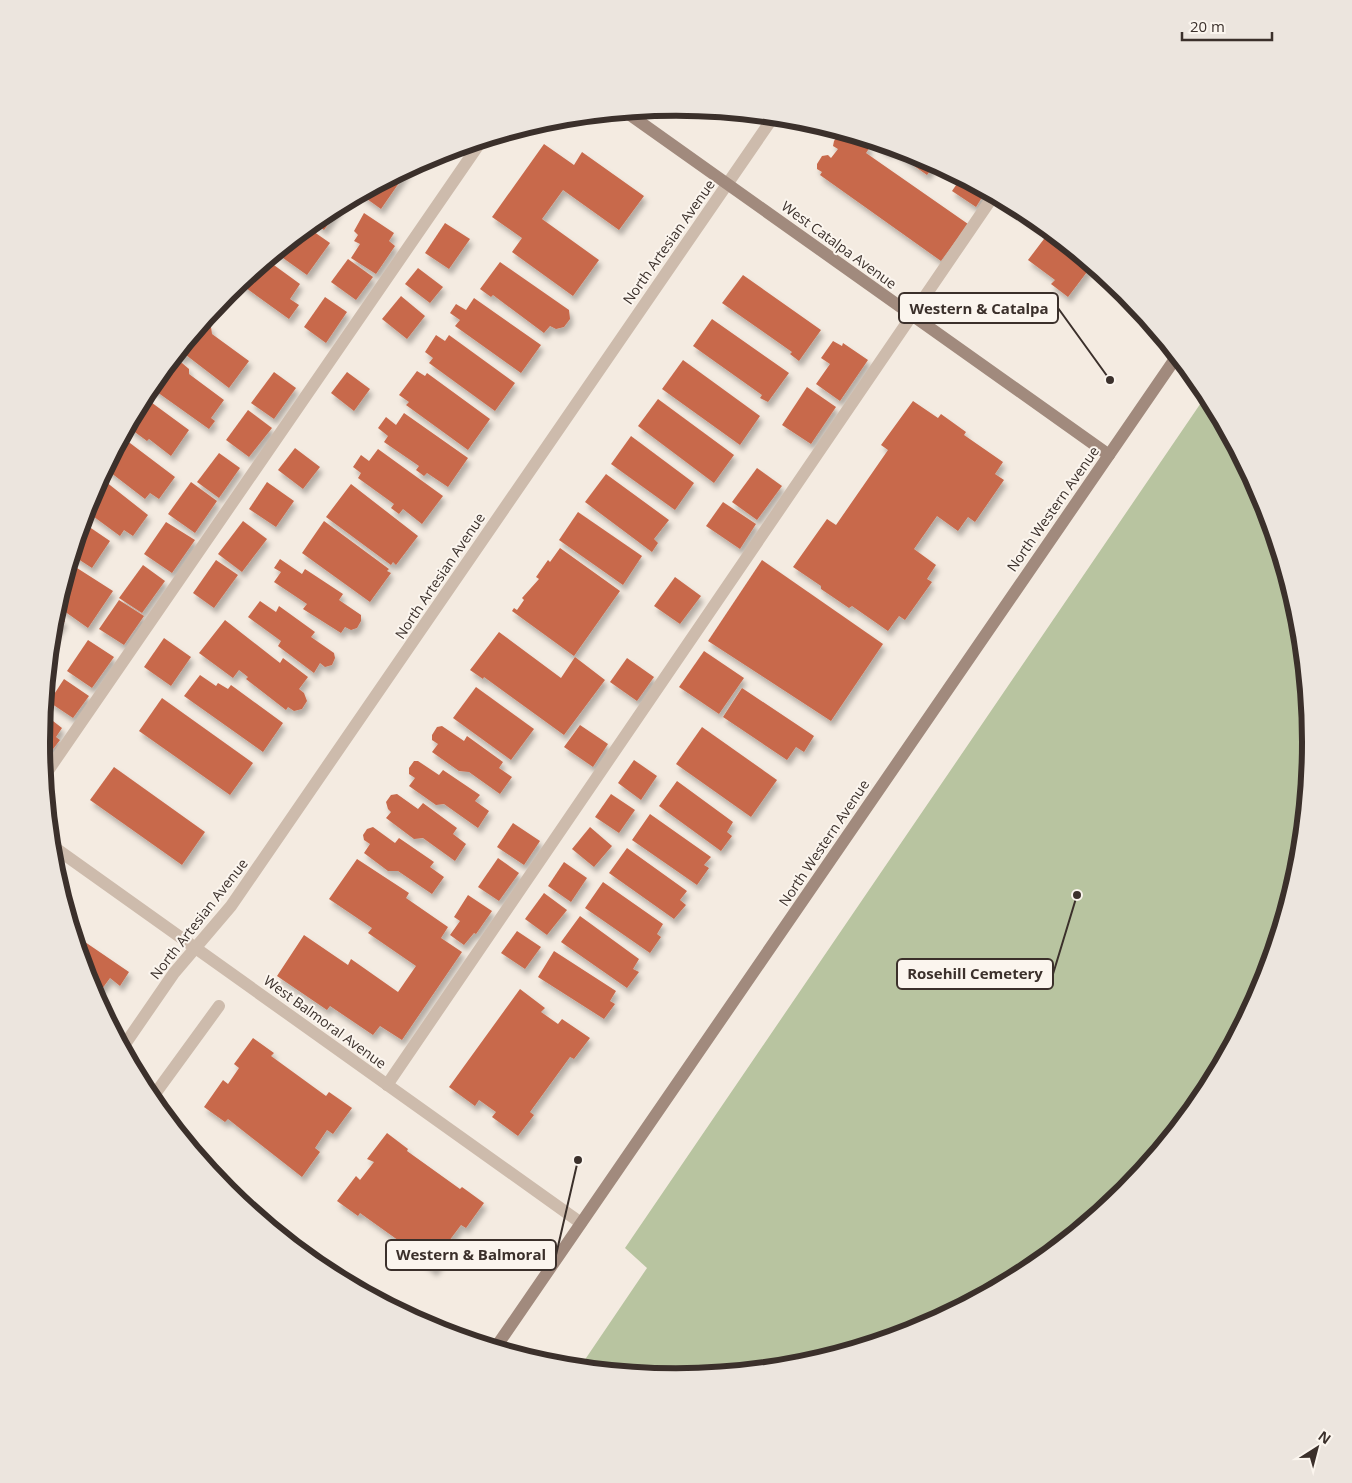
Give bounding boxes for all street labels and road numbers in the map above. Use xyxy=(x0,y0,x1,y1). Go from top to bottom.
street label: North Artesian Avenue xyxy=(618,175,719,308)
street label: West Catalpa Avenue xyxy=(778,196,901,293)
street label: North Western Avenue xyxy=(1002,442,1103,575)
street label: North Artesian Avenue xyxy=(390,509,489,642)
street label: North Western Avenue xyxy=(774,776,873,910)
street label: North Artesian Avenue xyxy=(145,854,252,983)
street label: West Balmoral Avenue xyxy=(260,971,391,1073)

